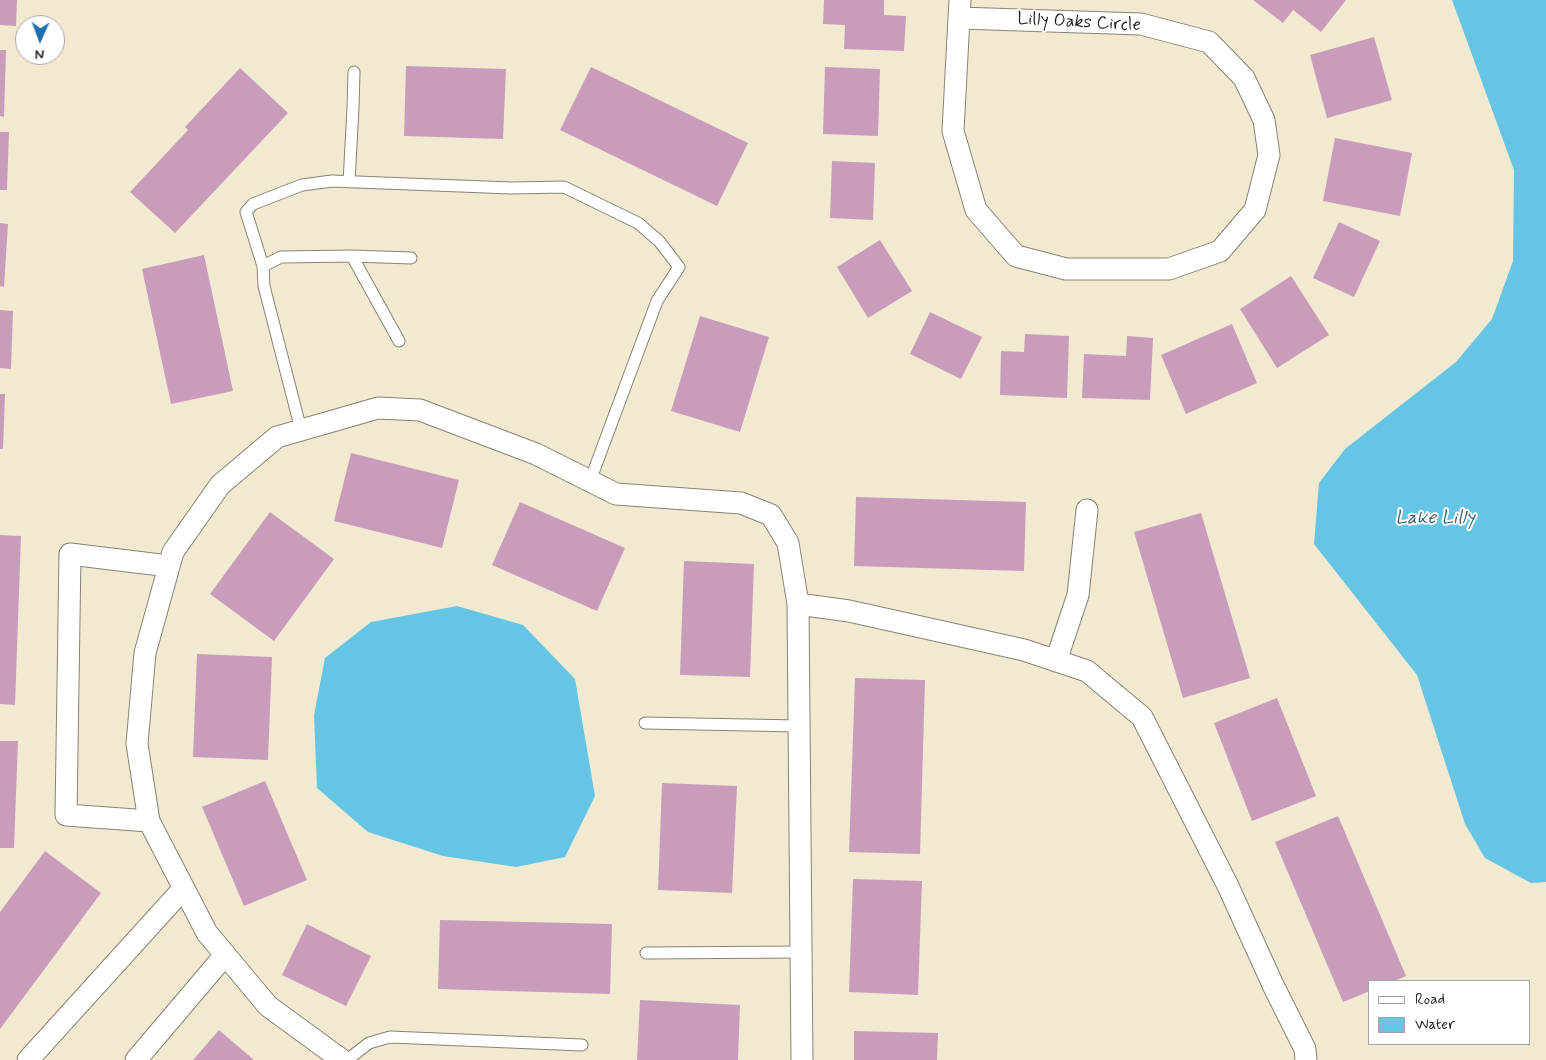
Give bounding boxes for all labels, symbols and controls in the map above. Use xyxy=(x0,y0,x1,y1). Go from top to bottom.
street label: Lilly Oaks Circle xyxy=(1017,9,1141,37)
north arrow xyxy=(15,15,65,65)
text: N xyxy=(35,45,44,63)
water label: Lake Lilly xyxy=(1395,508,1475,530)
legend xyxy=(1368,980,1531,1045)
text: Road xyxy=(1415,990,1445,1010)
text: Water xyxy=(1415,1015,1455,1035)

